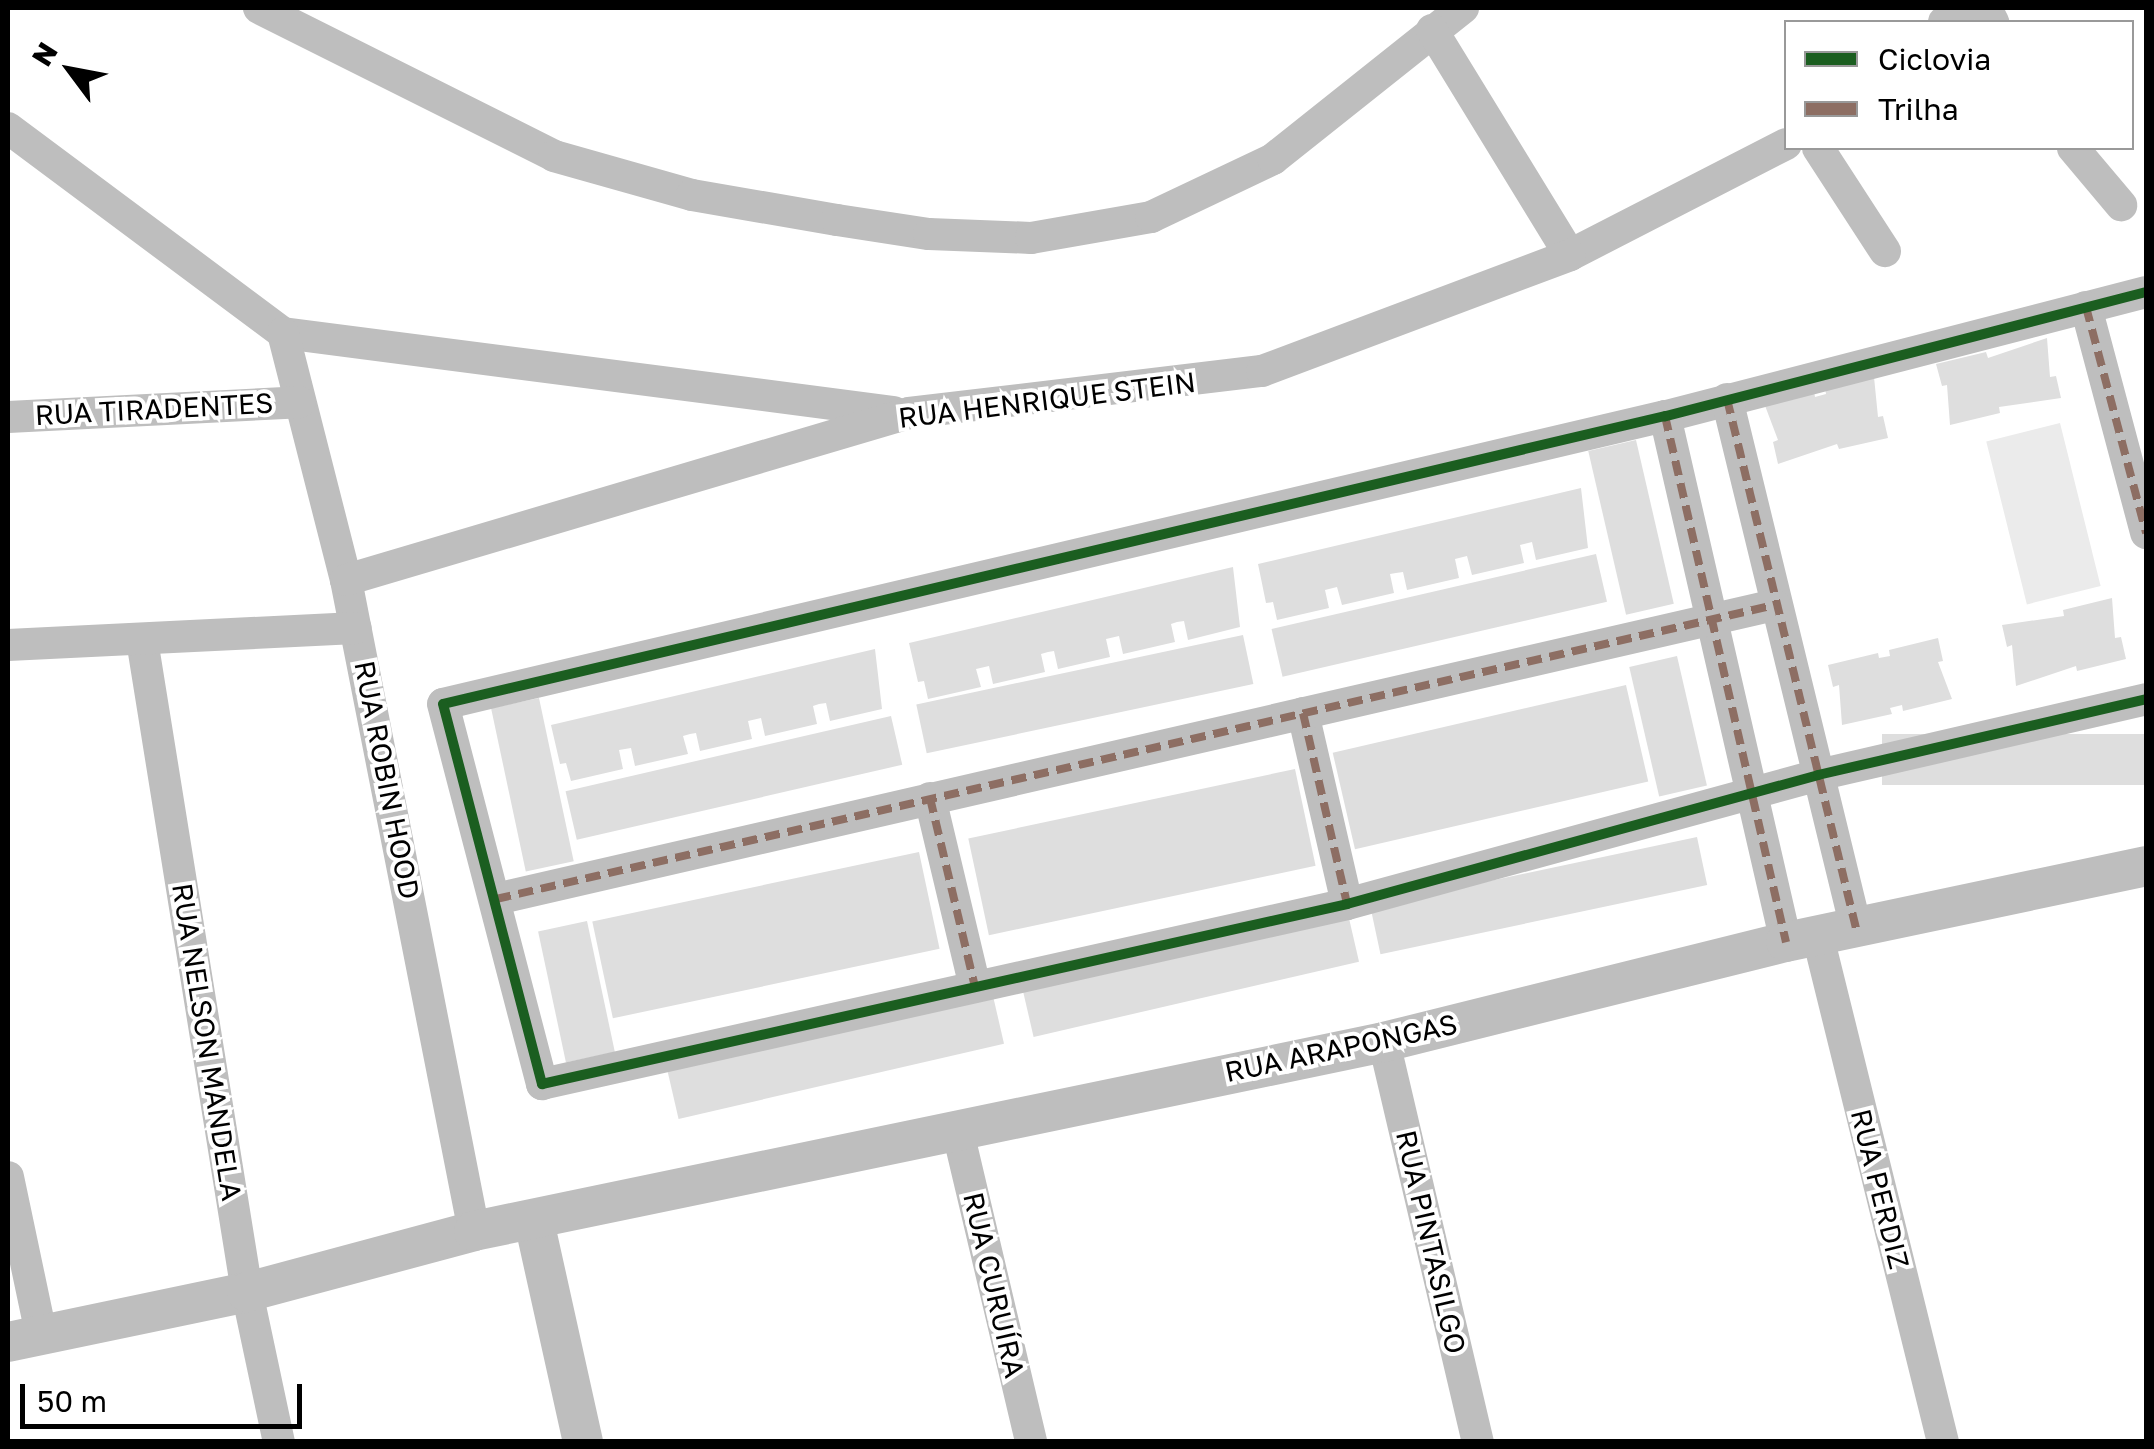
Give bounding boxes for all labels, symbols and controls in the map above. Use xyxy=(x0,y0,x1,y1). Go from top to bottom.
north arrow xyxy=(20,20,120,120)
legend xyxy=(1784,20,2134,150)
text: N xyxy=(25,36,64,72)
text: Ciclovia xyxy=(1878,41,1991,77)
text: Trilha xyxy=(1878,91,1959,127)
street label: RUA HENRIQUE STEIN xyxy=(897,365,1197,435)
street label: RUA TIRADENTES xyxy=(34,386,274,432)
street label: RUA ROBIN HOOD xyxy=(347,658,427,902)
street label: RUA NELSON MANDELA xyxy=(165,881,249,1203)
street label: RUA ARAPONGAS xyxy=(1222,1007,1460,1089)
street label: RUA PERDIZ xyxy=(1844,1105,1916,1273)
street label: RUA PINTASILGO xyxy=(1389,1127,1473,1357)
street label: RUA CURUÍRA xyxy=(956,1189,1032,1381)
scale bar xyxy=(25,1364,308,1426)
text: 50 m xyxy=(37,1383,107,1419)

